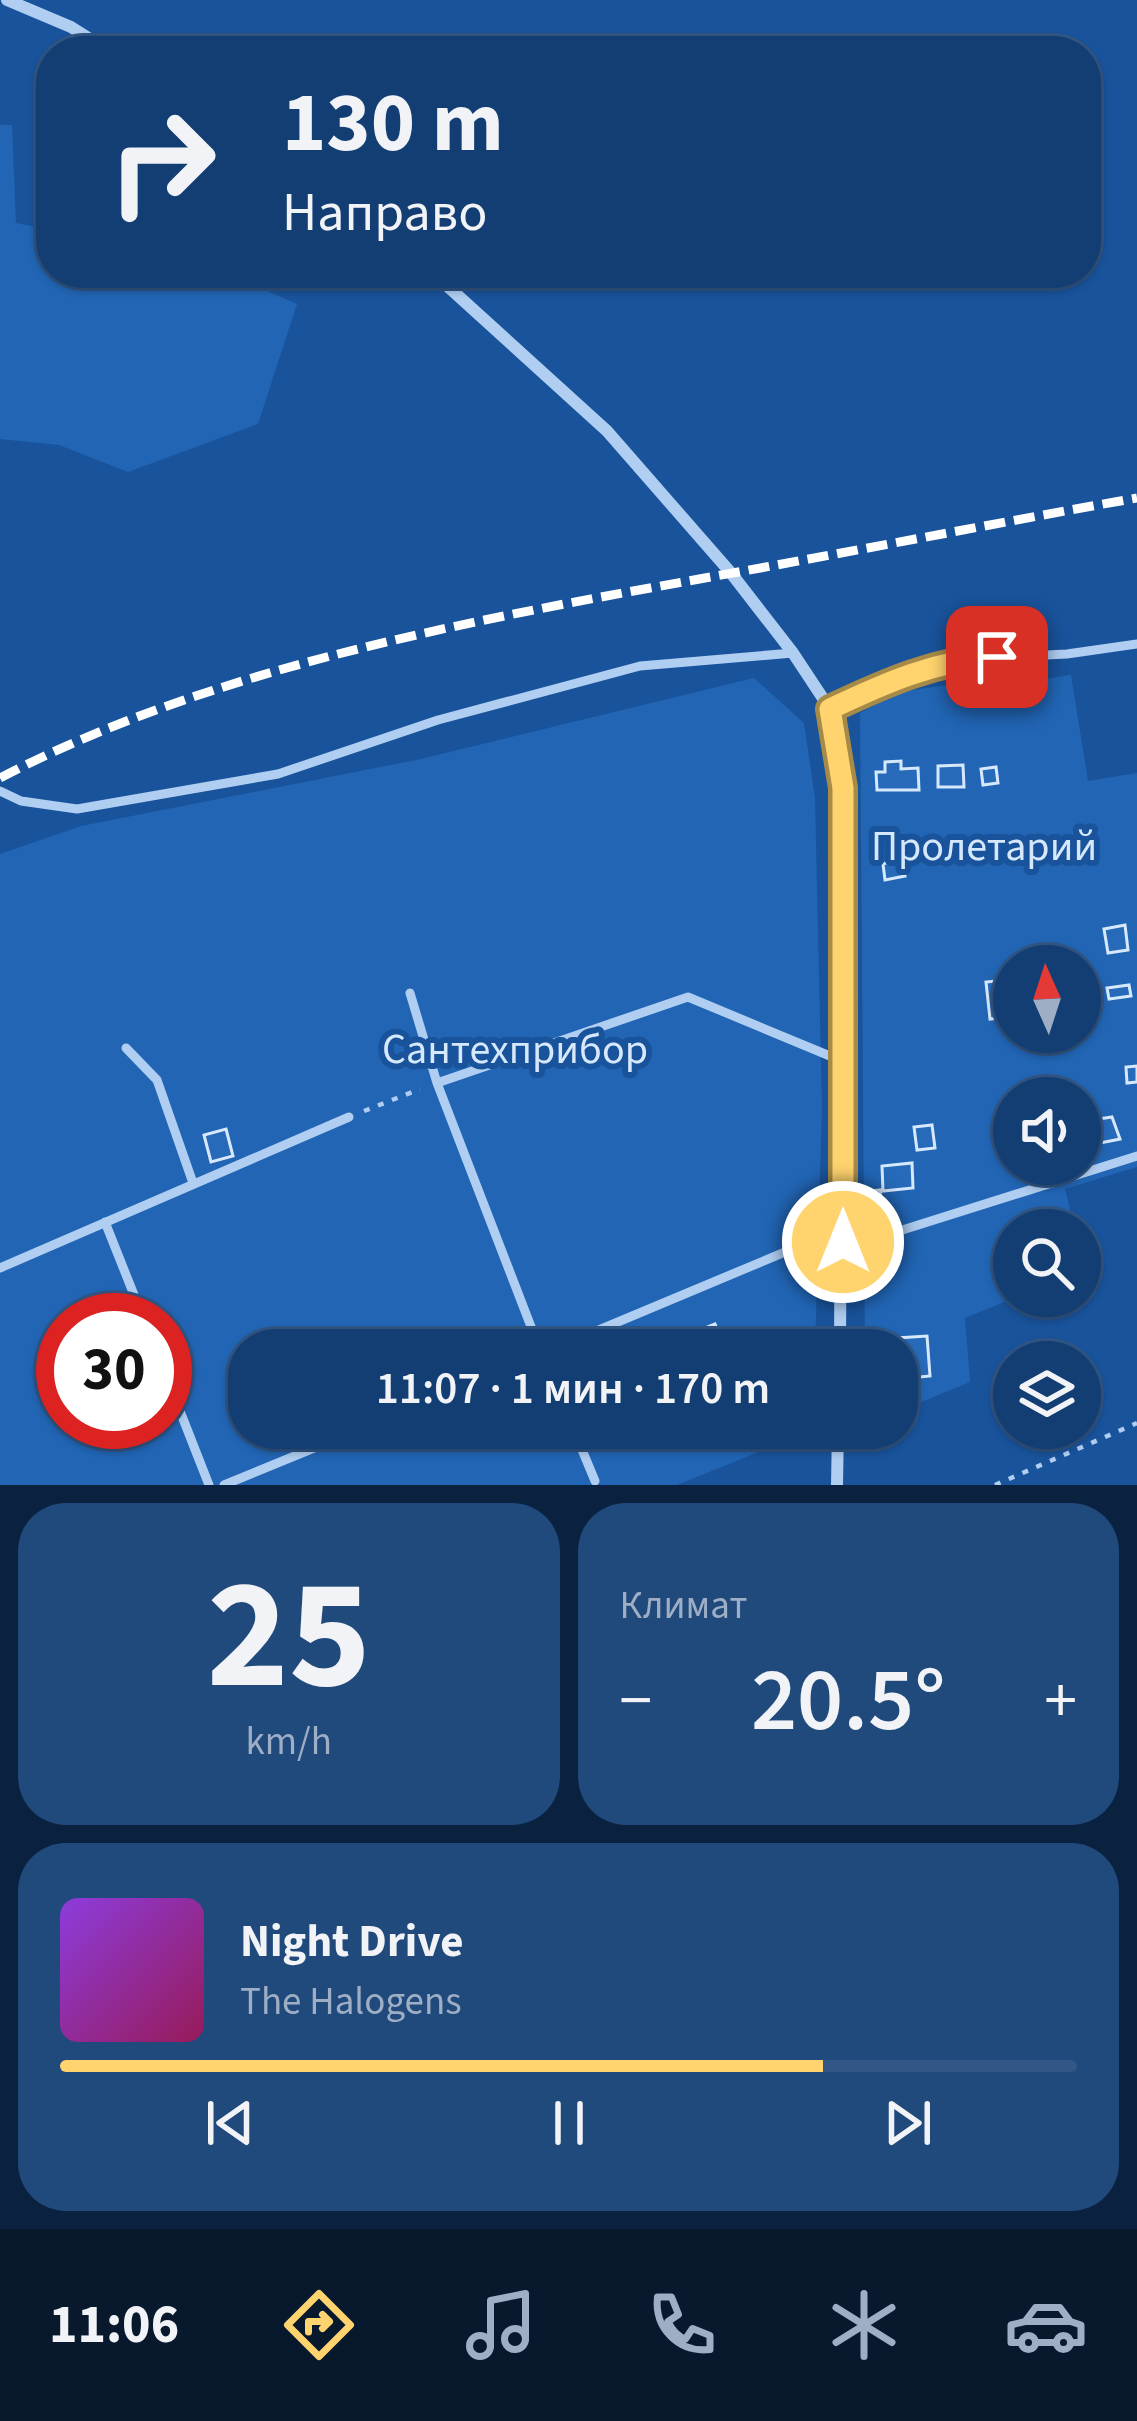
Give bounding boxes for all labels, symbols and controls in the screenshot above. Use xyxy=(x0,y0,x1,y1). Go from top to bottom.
text: 130 m xyxy=(282,64,504,184)
icon: right xyxy=(84,84,240,240)
text: Направо xyxy=(282,175,487,252)
pin xyxy=(946,606,1048,708)
icon: arrive xyxy=(964,624,1030,690)
park label: Пролетарий xyxy=(871,817,1097,877)
north arrow xyxy=(993,945,1101,1053)
map controls xyxy=(993,945,1101,1449)
park label: Сантехприбор xyxy=(382,1020,648,1080)
button: sound xyxy=(993,1077,1101,1185)
position arrow xyxy=(780,1179,906,1305)
button: search xyxy=(993,1209,1101,1317)
speed limit sign: 30 xyxy=(36,1293,192,1449)
button: layers xyxy=(993,1341,1101,1449)
text: 11:07 · 1 мин · 170 m xyxy=(376,1357,770,1421)
text: 25 xyxy=(206,1525,371,1747)
text: Климат xyxy=(620,1578,747,1634)
text: 20.5° xyxy=(751,1637,946,1765)
text: − xyxy=(620,1654,652,1748)
text: + xyxy=(1044,1654,1077,1748)
text: km/h xyxy=(245,1714,332,1770)
text: Night Drive xyxy=(240,1910,464,1974)
text: The Halogens xyxy=(240,1974,462,2030)
icon: previous xyxy=(197,2090,263,2156)
icon: pause xyxy=(536,2090,602,2156)
icon: next xyxy=(875,2090,941,2156)
icon: directions xyxy=(277,2283,361,2367)
icon: music xyxy=(459,2283,543,2367)
icon: phone xyxy=(640,2283,724,2367)
icon: climate xyxy=(822,2283,906,2367)
icon: car xyxy=(1004,2283,1088,2367)
text: 11:06 xyxy=(49,2287,179,2364)

